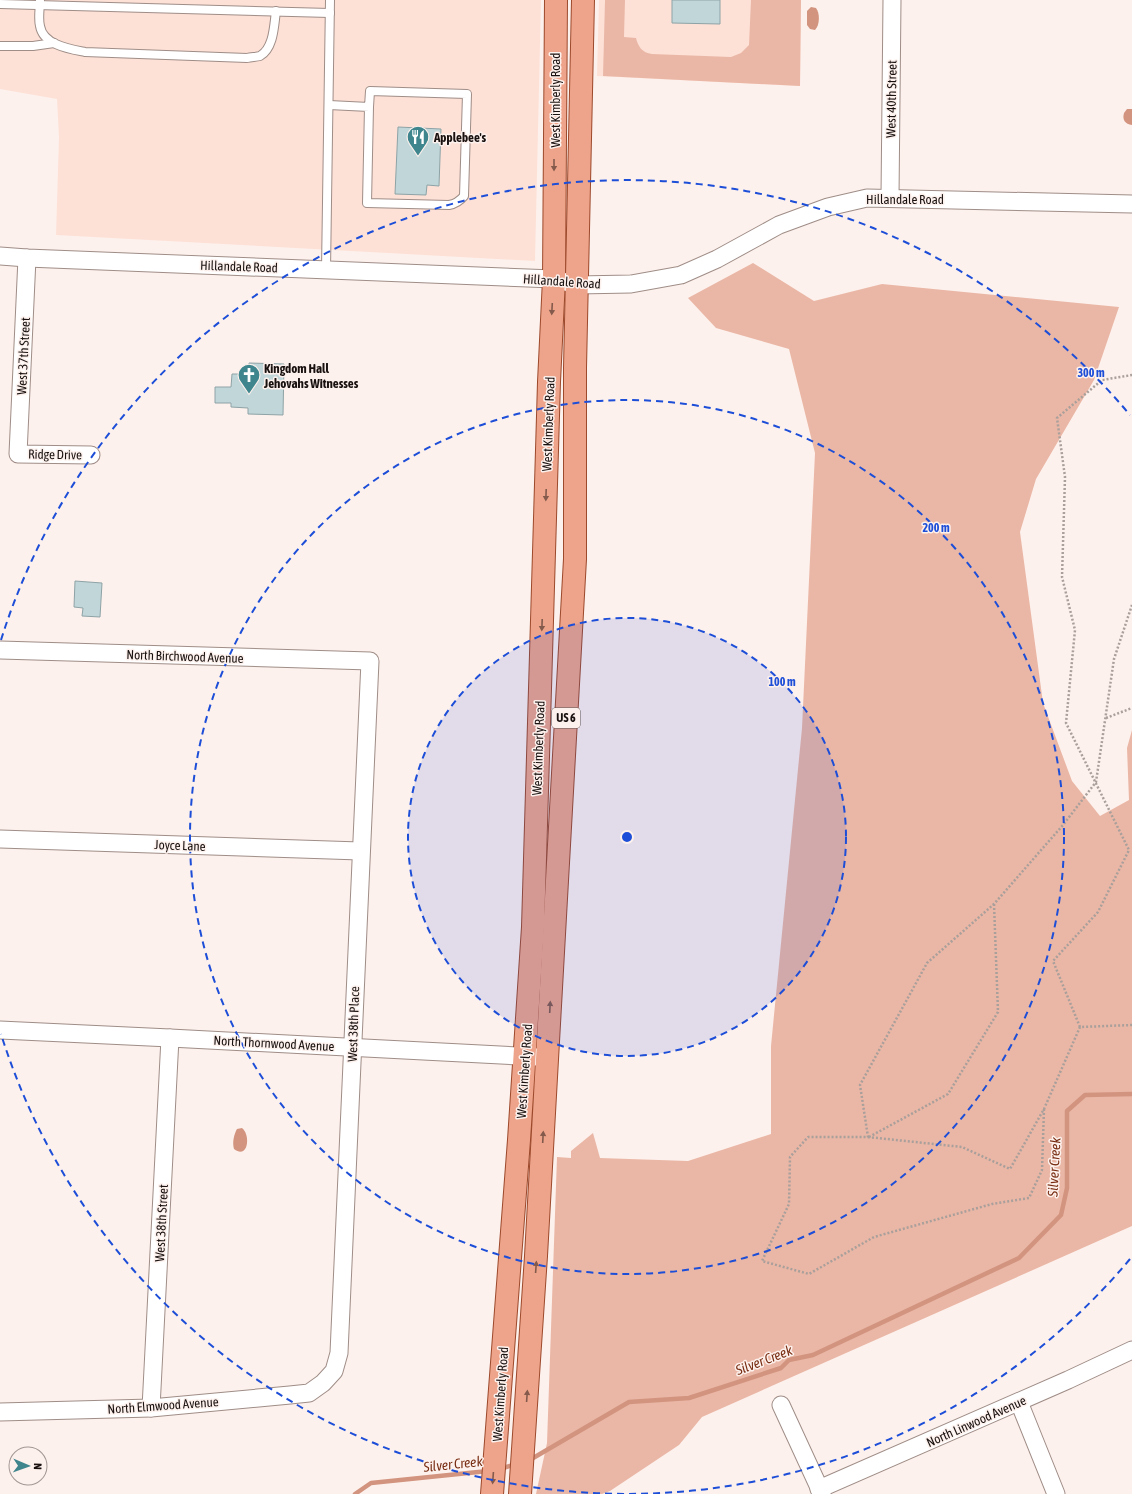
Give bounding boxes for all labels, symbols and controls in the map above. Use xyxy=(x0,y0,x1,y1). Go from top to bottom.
street label: West Kimberly Road xyxy=(548,53,563,147)
street label: West 40th Street xyxy=(883,60,900,138)
restaurant icon: Applebee's xyxy=(405,124,431,157)
place label: Applebee's xyxy=(433,130,487,145)
one-way arrow xyxy=(551,159,557,172)
street label: Hillandale Road xyxy=(866,192,944,207)
street label: Hillandale Road xyxy=(200,258,278,275)
street label: Hillandale Road xyxy=(523,271,601,292)
one-way arrow xyxy=(549,303,556,315)
street label: West 37th Street xyxy=(14,317,33,395)
place label: Kingdom Hall Jehovahs Witnesses xyxy=(263,361,359,391)
church icon: Kingdom Hall Jehovahs Witnesses xyxy=(236,362,262,395)
text: 300 m xyxy=(1077,366,1105,380)
street label: West Kimberly Road xyxy=(539,376,558,472)
street label: Ridge Drive xyxy=(28,447,82,462)
one-way arrow xyxy=(542,489,549,501)
text: 200 m xyxy=(922,521,950,535)
one-way arrow xyxy=(539,619,545,632)
street label: North Birchwood Avenue xyxy=(126,647,244,666)
text: 100 m xyxy=(768,675,796,689)
street label: West Kimberly Road xyxy=(529,700,548,796)
road number: US 6 xyxy=(552,708,580,728)
centre of rings xyxy=(620,830,634,844)
street label: Joyce Lane xyxy=(154,837,206,854)
street label: West 38th Place xyxy=(345,986,362,1062)
one-way arrow xyxy=(547,1001,554,1013)
street label: West Kimberly Road xyxy=(514,1023,535,1119)
street label: North Thornwood Avenue xyxy=(213,1033,335,1054)
one-way arrow xyxy=(540,1130,546,1143)
water label: Silver Creek xyxy=(1044,1136,1064,1198)
street label: West 38th Street xyxy=(152,1184,171,1262)
one-way arrow xyxy=(532,1261,539,1273)
water label: Silver Creek xyxy=(733,1342,795,1378)
street label: West Kimberly Road xyxy=(490,1346,511,1442)
one-way arrow xyxy=(523,1390,530,1403)
street label: North Linwood Avenue xyxy=(924,1393,1028,1450)
street label: North Elmwood Avenue xyxy=(107,1394,219,1417)
north arrow xyxy=(8,1446,48,1486)
water label: Silver Creek xyxy=(422,1453,484,1475)
text: N xyxy=(32,1463,44,1470)
one-way arrow xyxy=(490,1472,497,1484)

